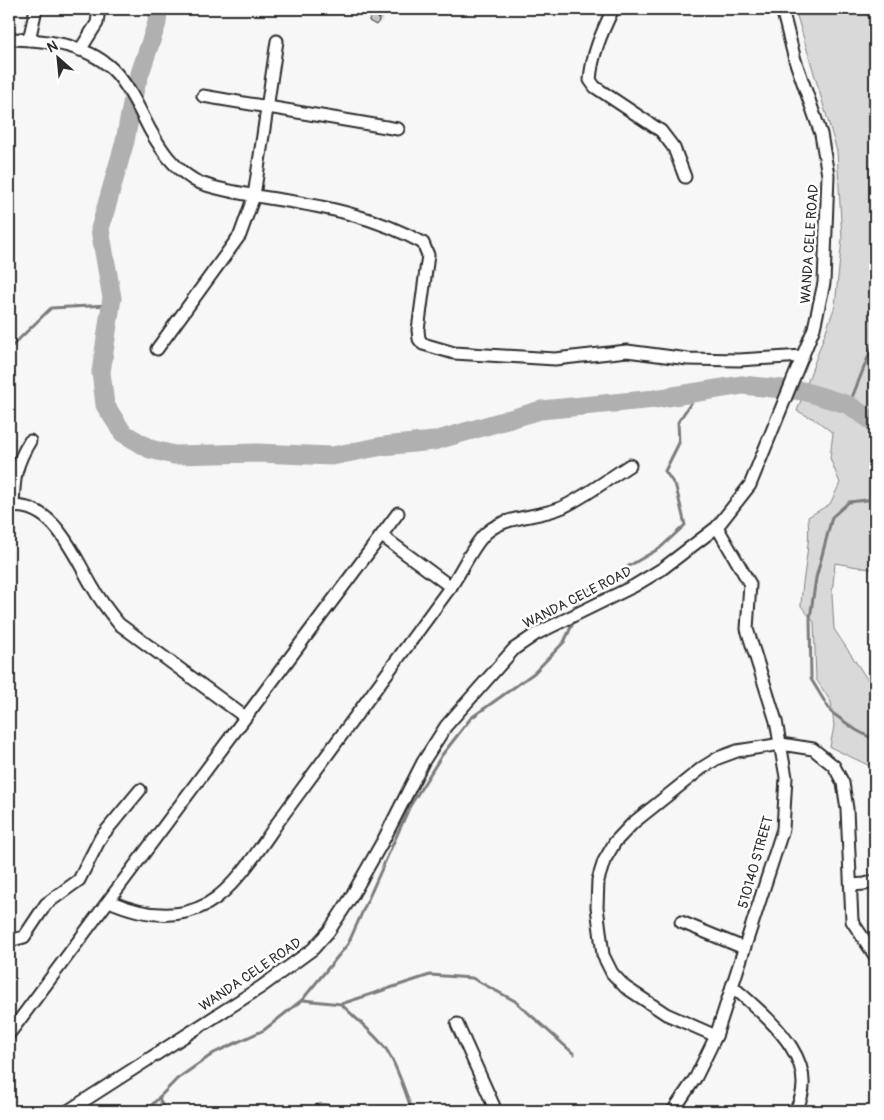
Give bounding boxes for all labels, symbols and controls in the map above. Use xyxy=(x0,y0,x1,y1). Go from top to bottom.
north arrow xyxy=(32,32,82,82)
text: N xyxy=(44,37,60,57)
street label: WANDA CELE ROAD xyxy=(797,184,822,304)
street label: WANDA CELE ROAD xyxy=(520,563,635,632)
street label: 510140 STREET xyxy=(734,814,777,910)
street label: WANDA CELE ROAD xyxy=(196,934,305,1015)

